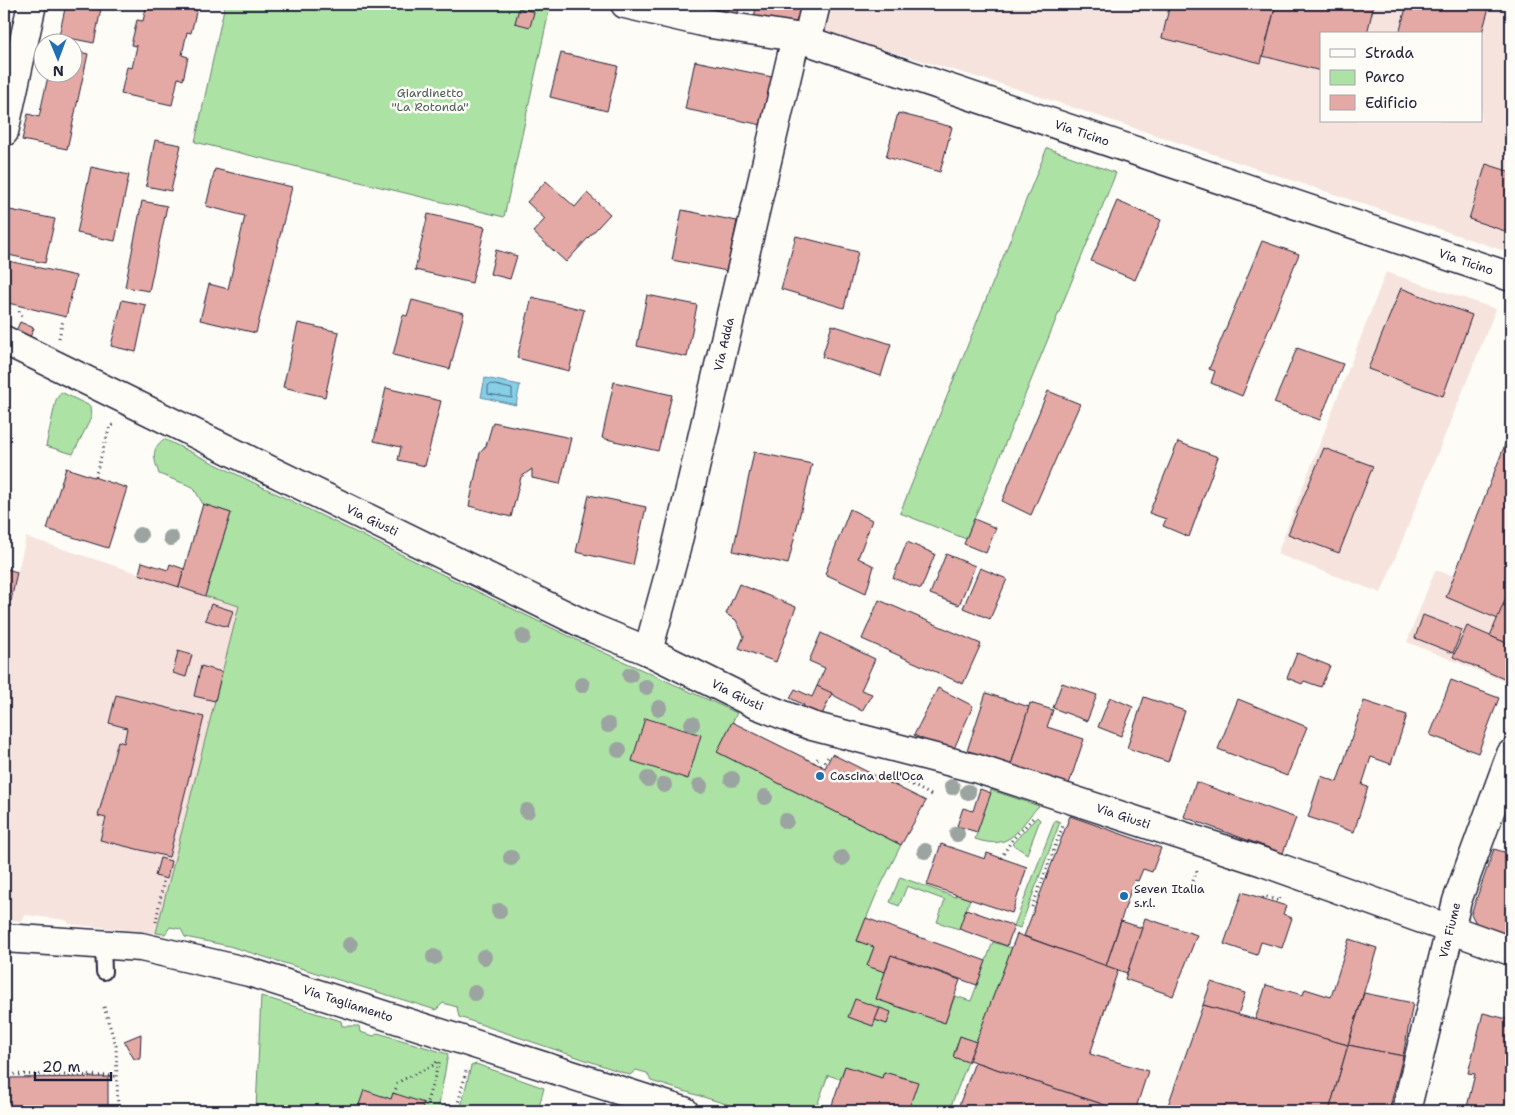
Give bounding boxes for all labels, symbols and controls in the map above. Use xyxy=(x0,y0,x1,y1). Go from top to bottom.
north arrow xyxy=(32,32,82,82)
legend xyxy=(1320,32,1482,122)
text: Strada xyxy=(1365,43,1414,63)
text: N xyxy=(53,62,64,80)
text: Parco xyxy=(1365,67,1405,87)
park label: Giardinetto "La Rotonda" xyxy=(391,85,469,115)
text: Edificio xyxy=(1365,93,1417,113)
street label: Via Ticino xyxy=(1053,116,1112,150)
street label: Via Ticino xyxy=(1436,245,1495,279)
street label: Via Adda xyxy=(710,316,738,373)
street label: Via Giusti xyxy=(343,501,401,540)
street label: Via Giusti xyxy=(709,676,766,714)
place label: Cascina dell'Oca xyxy=(830,768,924,784)
marker: Cascina dell'Oca xyxy=(814,770,826,782)
street label: Via Giusti xyxy=(1094,800,1152,833)
place label: Seven Italia s.r.l. xyxy=(1134,881,1205,911)
marker: Seven Italia s.r.l. xyxy=(1118,890,1130,902)
street label: Via Fiume xyxy=(1435,901,1464,960)
street label: Via Tagliamento xyxy=(301,982,395,1026)
scale bar xyxy=(35,1050,111,1082)
text: 20 m xyxy=(42,1057,81,1077)

